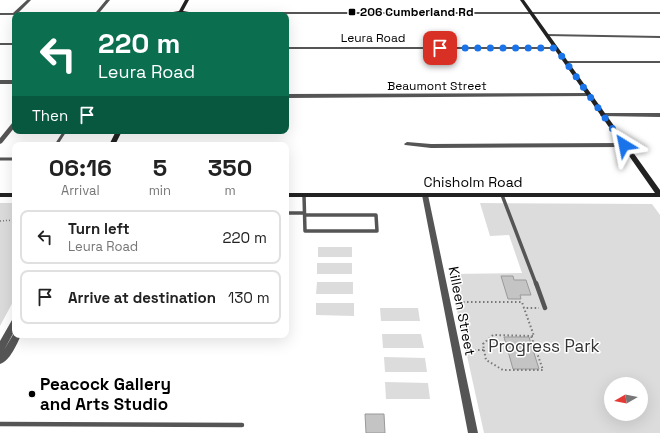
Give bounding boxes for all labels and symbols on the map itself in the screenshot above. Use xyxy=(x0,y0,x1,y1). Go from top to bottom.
place label: 206 Cumberland Rd xyxy=(360,4,474,20)
marker: 206 Cumberland Rd xyxy=(347,7,357,17)
street label: Leura Road xyxy=(341,30,405,46)
pin xyxy=(423,31,457,65)
street label: Beaumont Street xyxy=(387,78,487,94)
position arrow xyxy=(603,124,645,166)
street label: Chisholm Road xyxy=(423,173,523,191)
street label: Killeen Street xyxy=(445,265,479,357)
park label: Progress Park xyxy=(488,335,600,357)
place label: Peacock Gallery and Arts Studio xyxy=(40,373,171,415)
north arrow xyxy=(604,377,648,421)
marker: Peacock Gallery and Arts Studio xyxy=(27,389,37,399)

